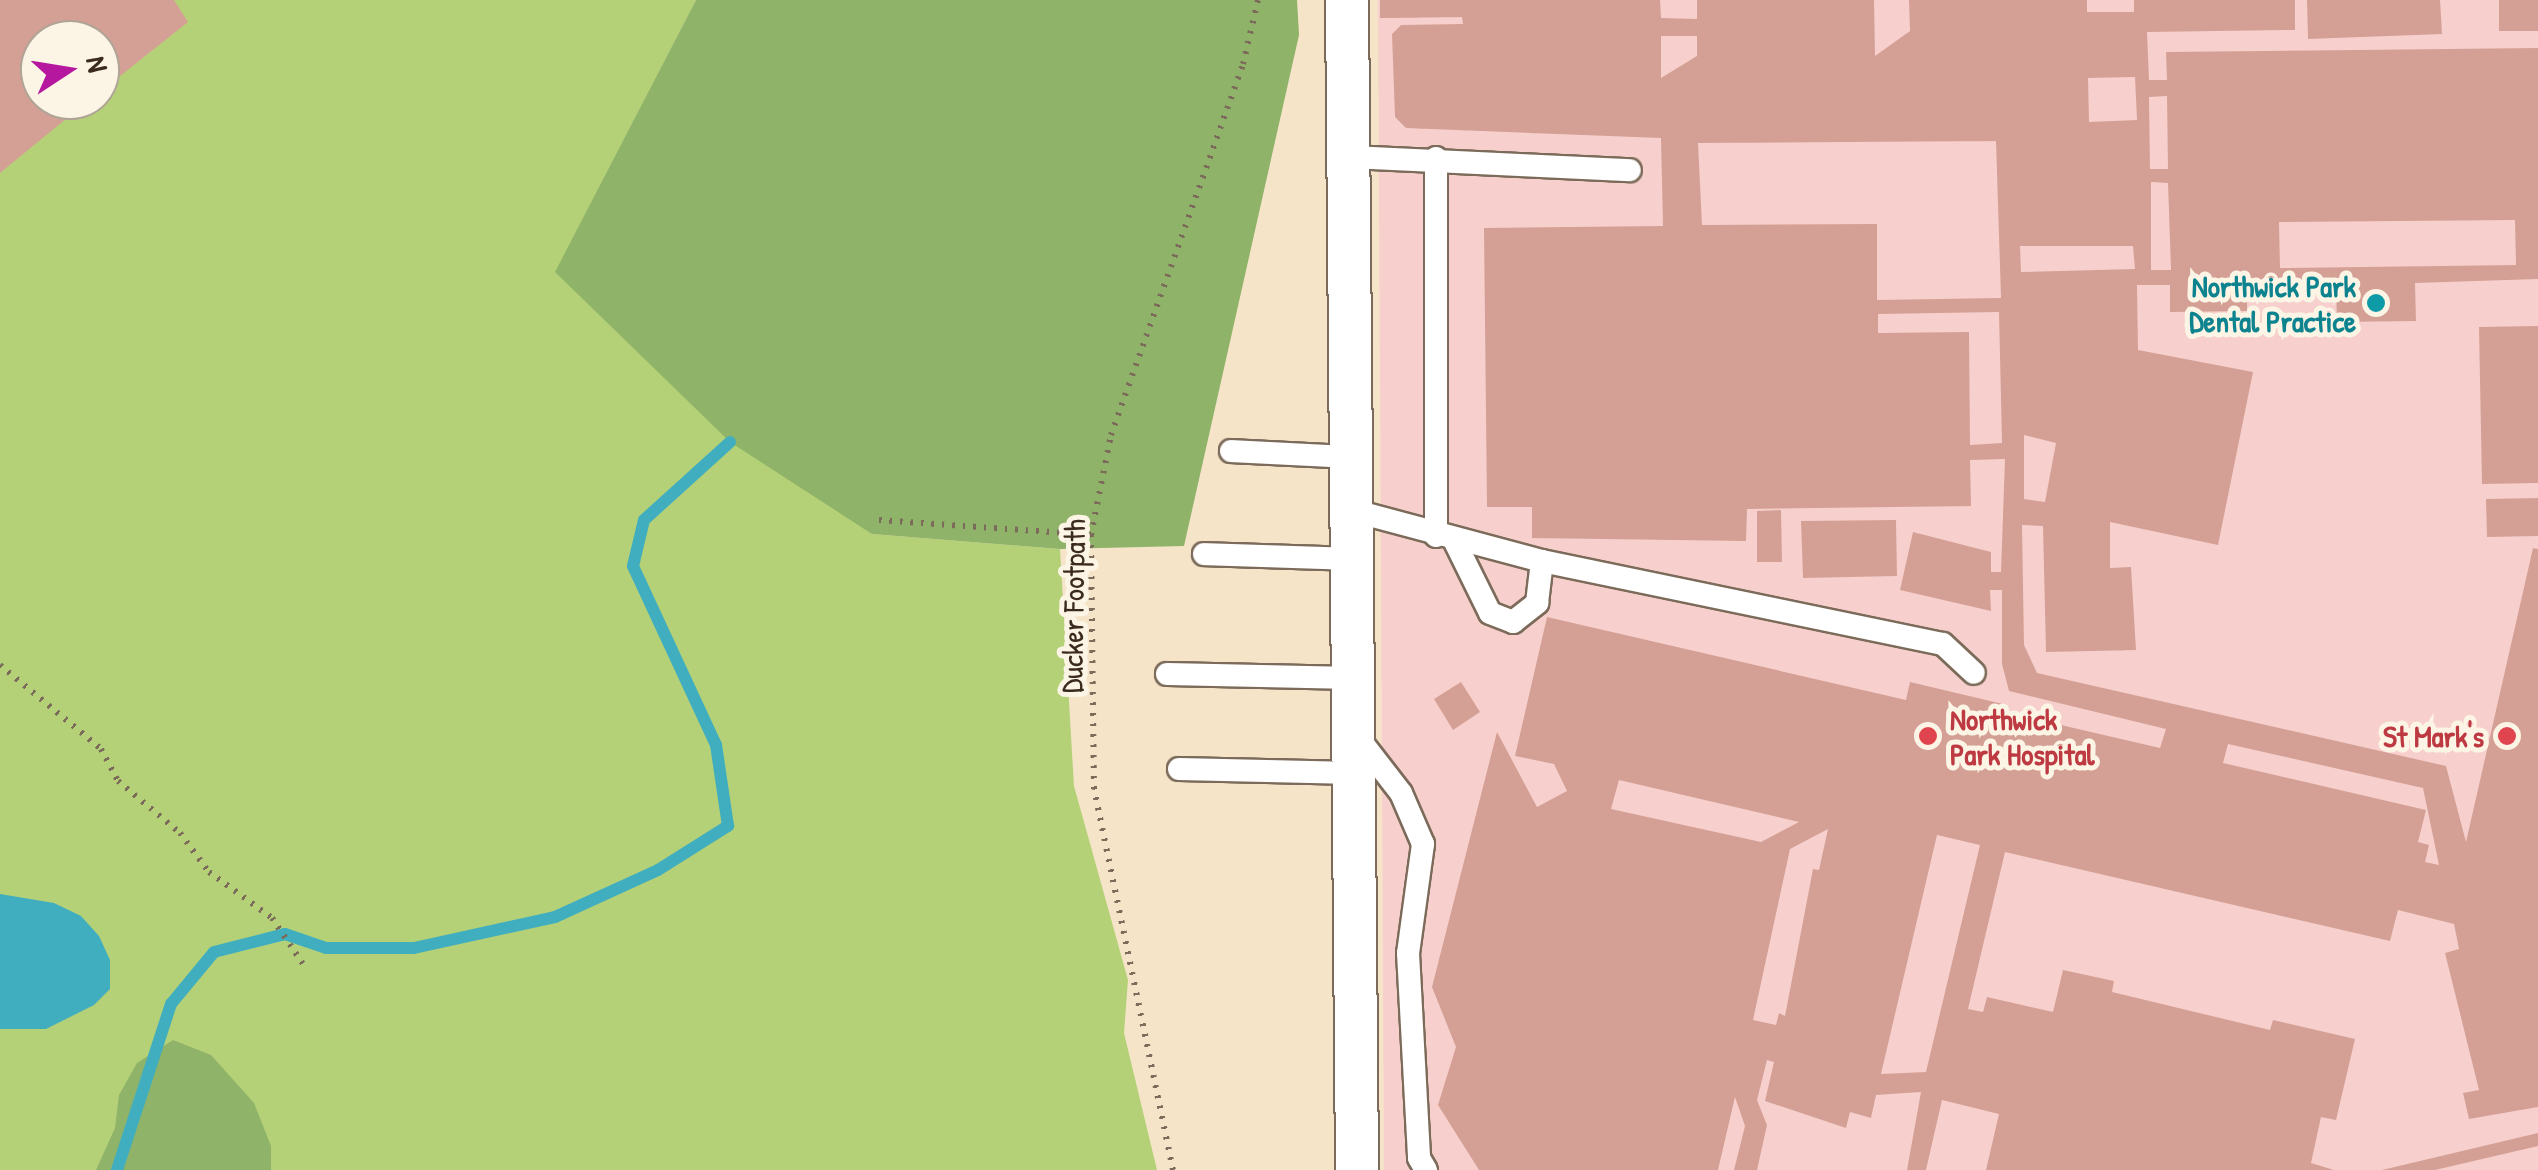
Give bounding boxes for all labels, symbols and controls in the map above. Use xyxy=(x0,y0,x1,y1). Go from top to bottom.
north arrow xyxy=(20,20,120,120)
text: N xyxy=(77,53,118,75)
place label: Northwick Park Dental Practice xyxy=(2189,268,2356,338)
marker: Northwick Park Dental Practice xyxy=(2365,292,2387,314)
street label: Ducker Footpath xyxy=(1053,519,1093,693)
place label: Northwick Park Hospital xyxy=(1950,701,2094,772)
place label: St Mark's xyxy=(2383,718,2484,754)
marker: Northwick Park Hospital xyxy=(1915,723,1941,749)
marker: St Mark's xyxy=(2494,723,2520,749)

